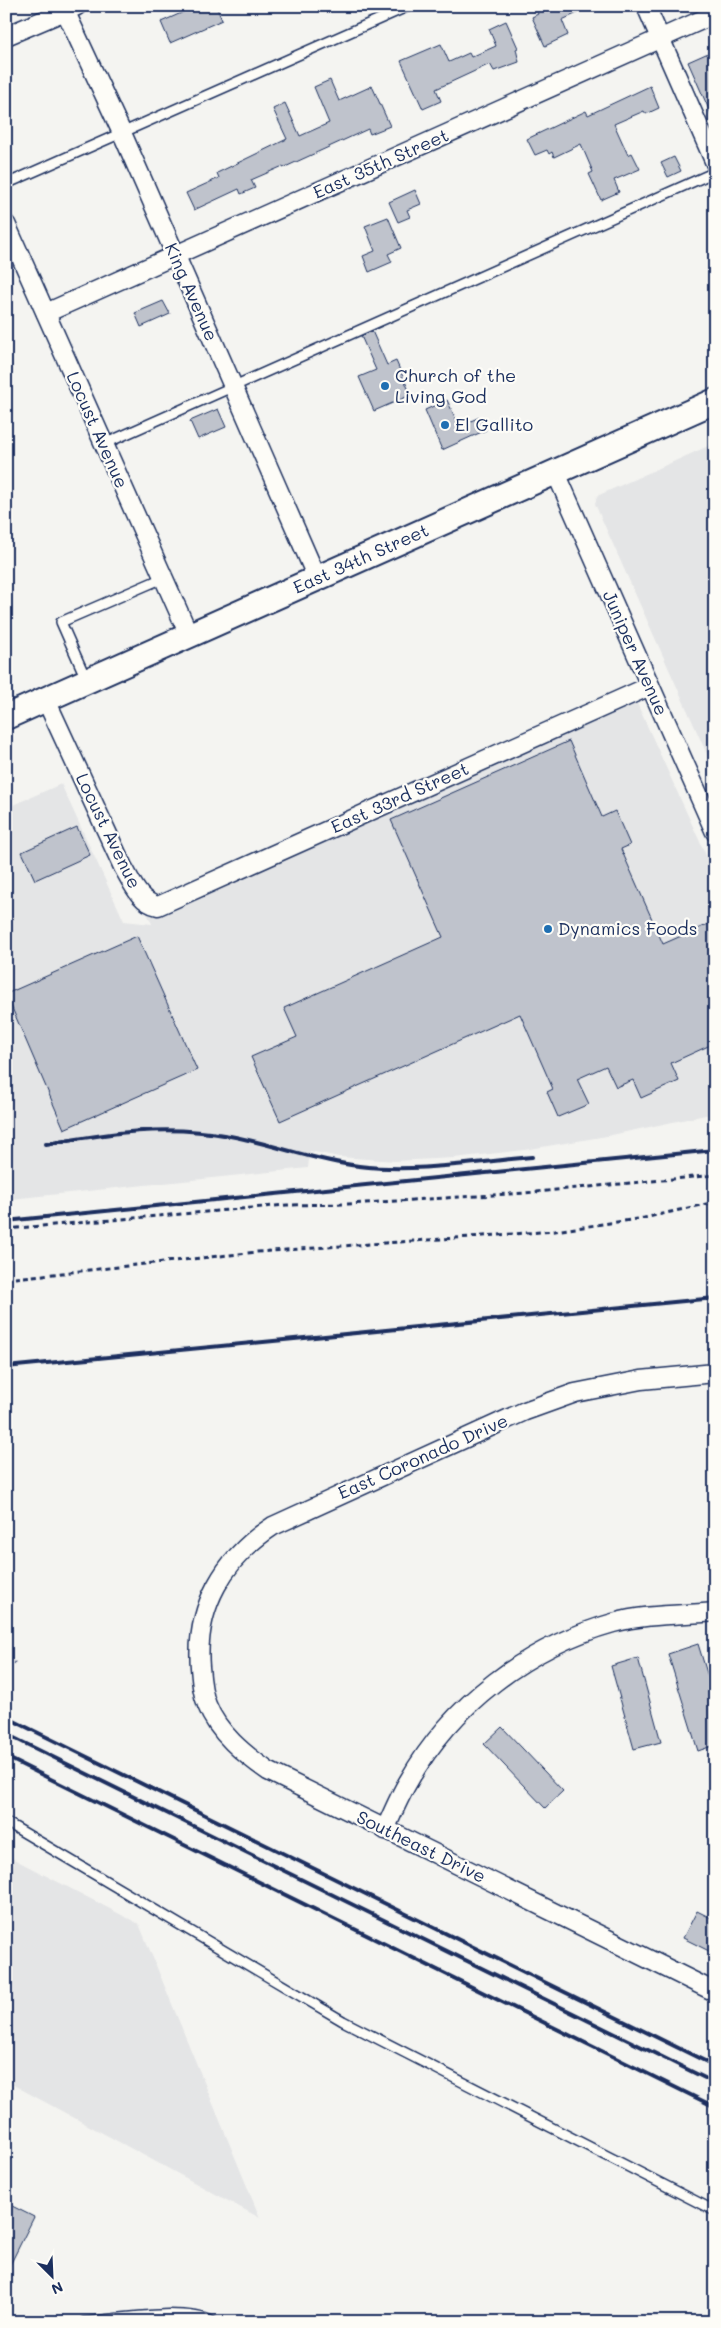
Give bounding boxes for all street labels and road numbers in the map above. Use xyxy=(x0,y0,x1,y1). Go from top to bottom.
street label: East 35th Street xyxy=(309,122,452,204)
street label: King Avenue xyxy=(160,239,224,344)
street label: Locust Avenue xyxy=(61,367,134,492)
street label: East 34th Street xyxy=(289,517,432,599)
street label: Juniper Avenue xyxy=(598,586,674,719)
street label: East 33rd Street xyxy=(327,756,472,838)
street label: Locust Avenue xyxy=(71,769,147,892)
street label: East Coronado Drive xyxy=(334,1408,511,1504)
street label: Southeast Drive xyxy=(353,1804,490,1888)

